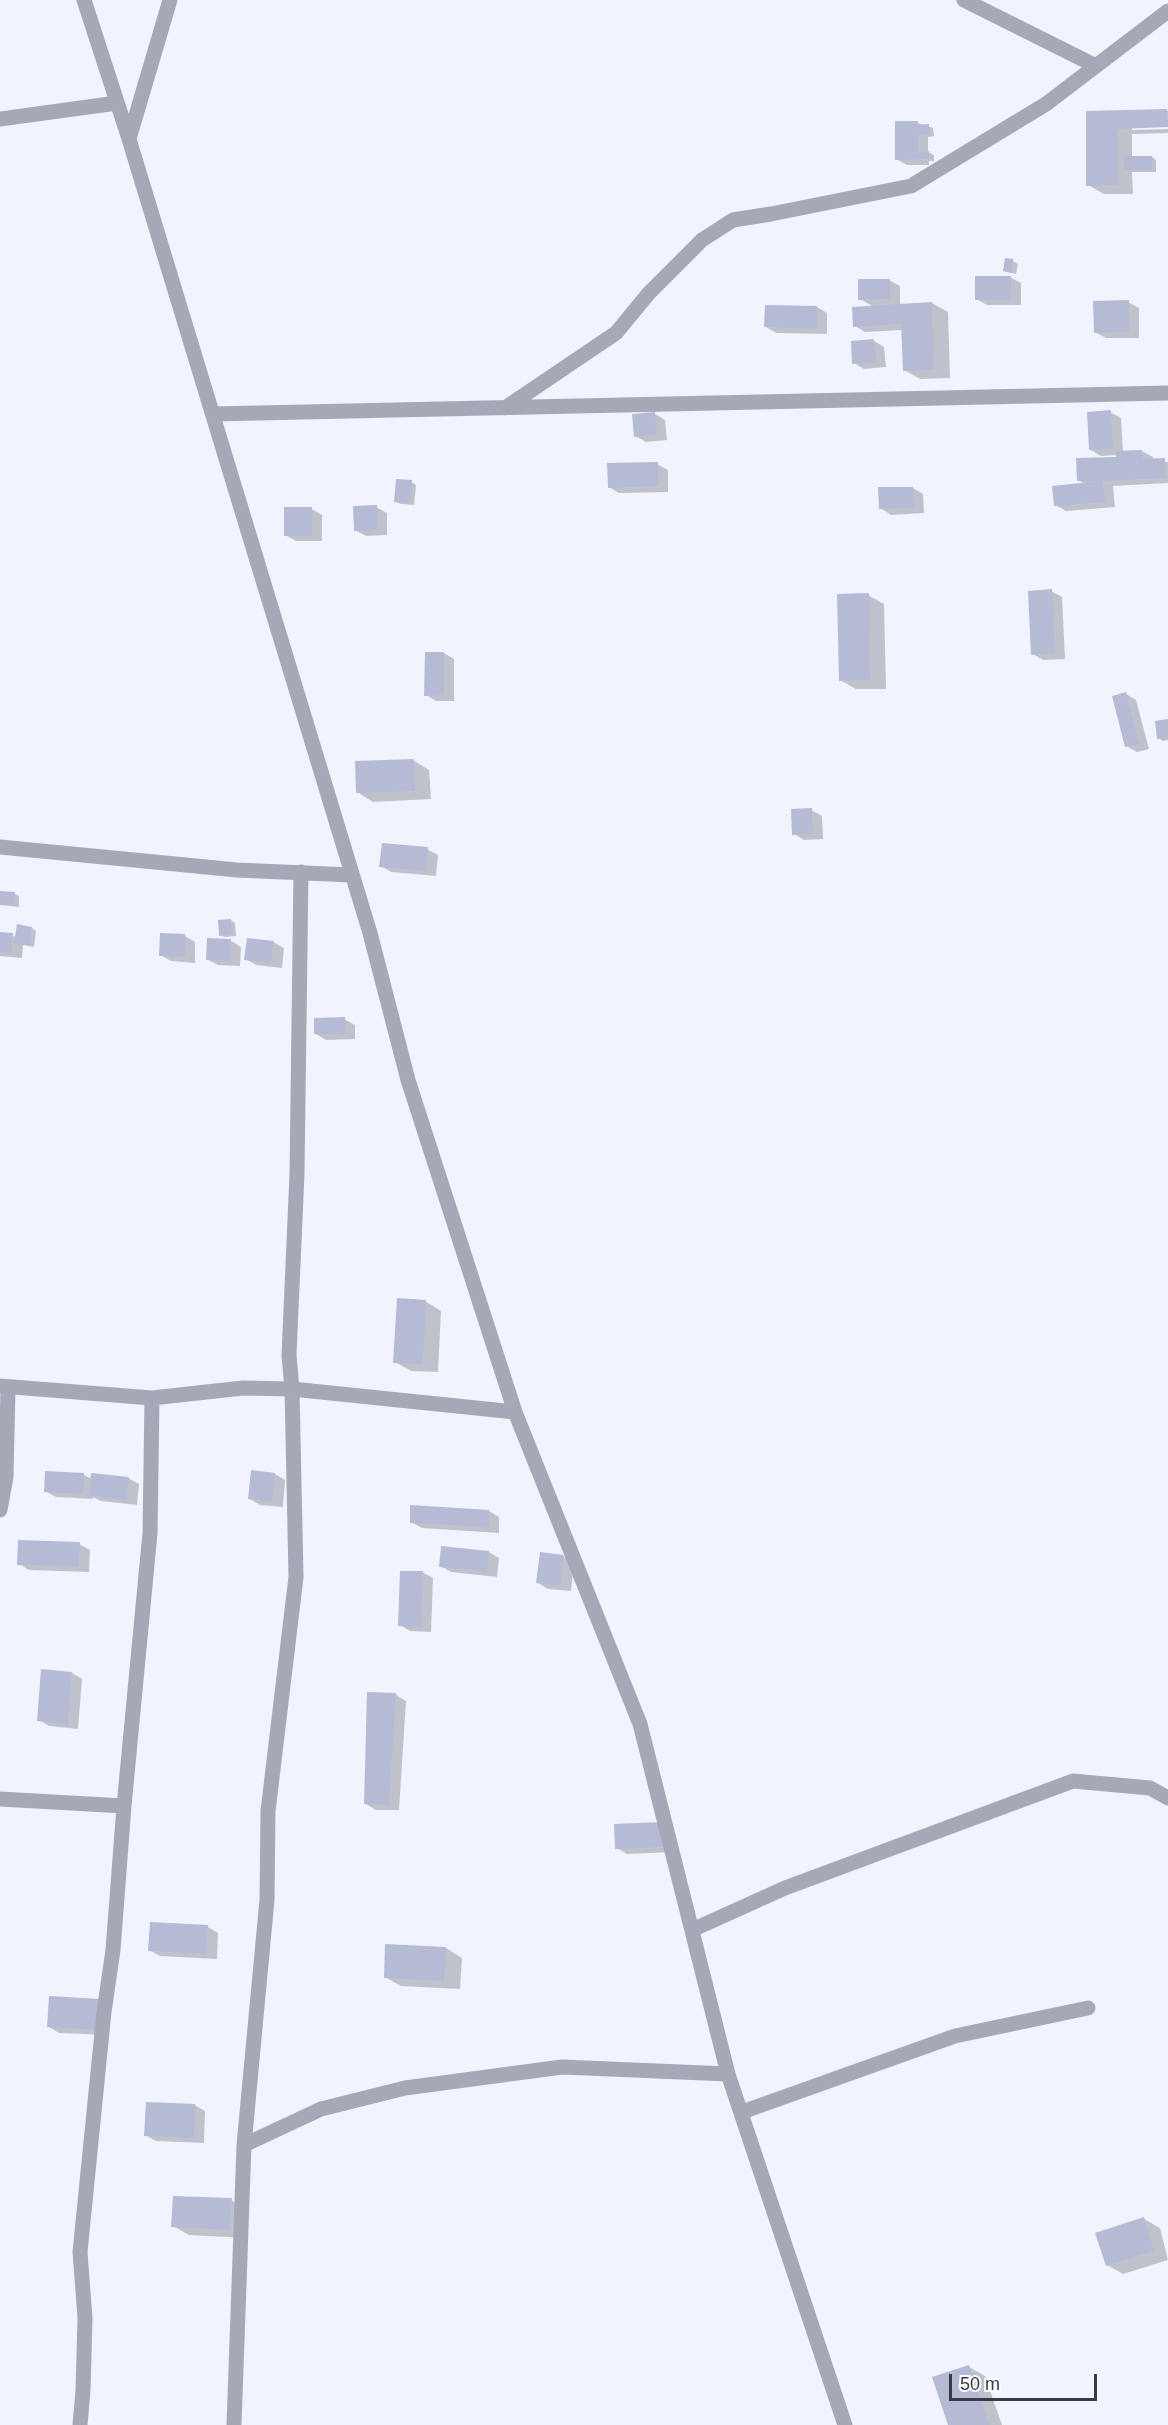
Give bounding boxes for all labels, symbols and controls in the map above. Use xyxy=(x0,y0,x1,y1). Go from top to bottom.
scale bar xyxy=(952,2362,1100,2400)
text: 50 m xyxy=(960,2374,1000,2394)

